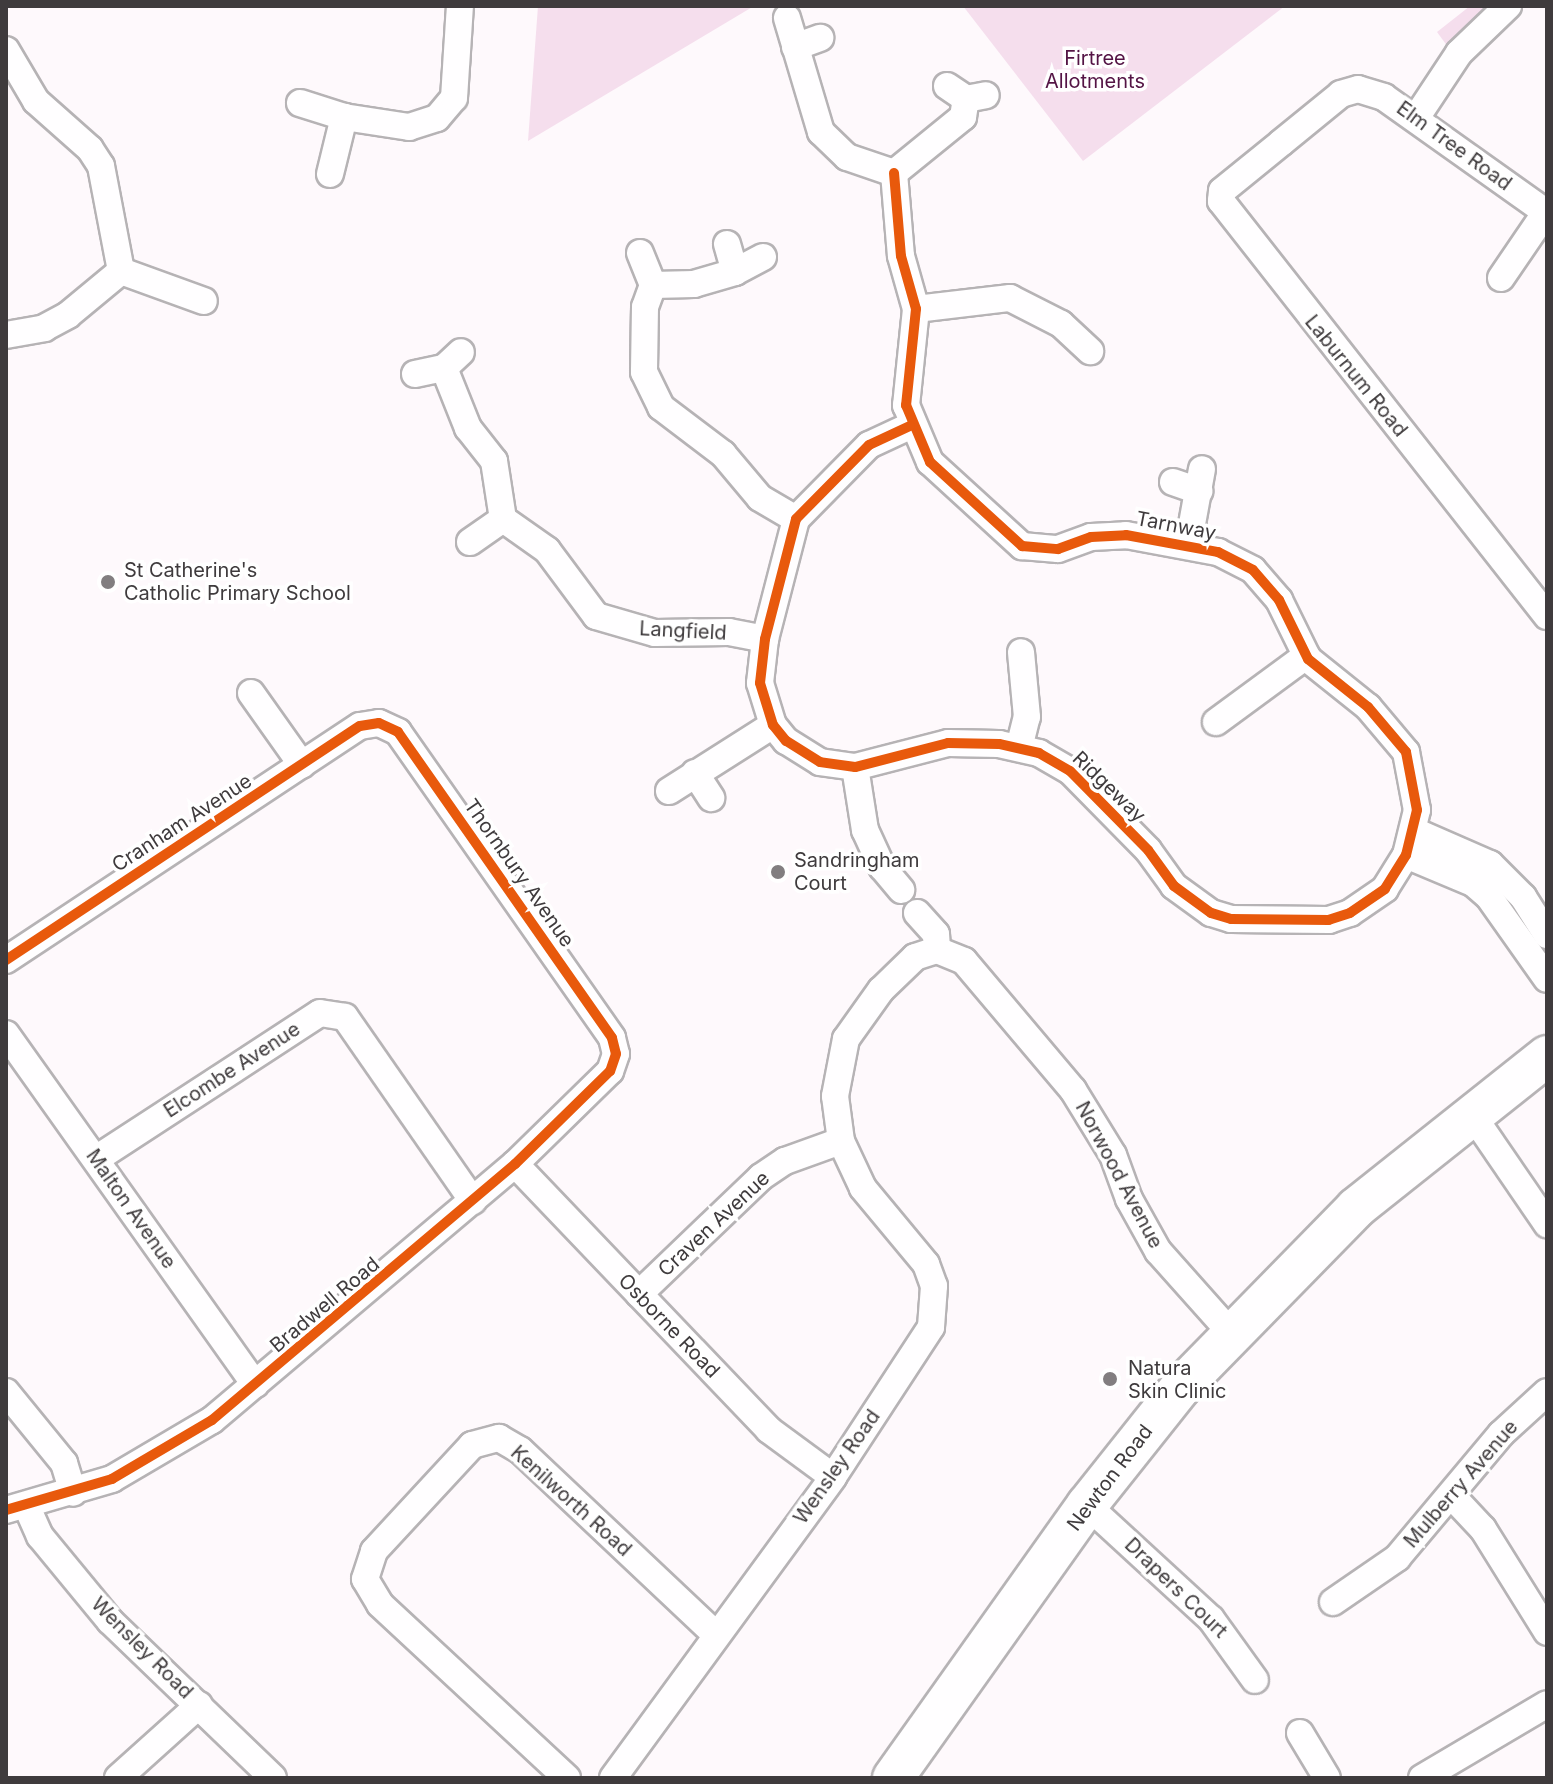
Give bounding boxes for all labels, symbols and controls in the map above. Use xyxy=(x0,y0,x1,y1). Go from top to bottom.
park label: Firtree Allotments xyxy=(1045,46,1145,93)
street label: Elm Tree Road xyxy=(1392,96,1516,196)
street label: Laburnum Road xyxy=(1300,310,1412,442)
street label: Tarnway xyxy=(1134,507,1218,545)
place label: St Catherine's Catholic Primary School xyxy=(124,558,351,605)
marker: St Catherine's Catholic Primary School xyxy=(99,573,117,591)
street label: Langfield xyxy=(639,617,727,645)
street label: Ridgeway xyxy=(1068,746,1150,828)
street label: Cranham Avenue xyxy=(108,769,256,877)
street label: Thornbury Avenue xyxy=(459,794,579,952)
place label: Sandringham Court xyxy=(794,848,919,895)
marker: Sandringham Court xyxy=(769,863,787,881)
street label: Elcombe Avenue xyxy=(159,1017,305,1123)
street label: Norwood Avenue xyxy=(1070,1097,1168,1253)
street label: Malton Avenue xyxy=(81,1145,181,1273)
street label: Craven Avenue xyxy=(653,1166,775,1282)
street label: Bradwell Road xyxy=(265,1252,385,1358)
street label: Osborne Road xyxy=(613,1269,725,1383)
place label: Natura Skin Clinic xyxy=(1128,1356,1226,1403)
marker: Natura Skin Clinic xyxy=(1099,1368,1121,1390)
street label: Wensley Road xyxy=(789,1405,885,1529)
street label: Mulberry Avenue xyxy=(1399,1415,1523,1553)
street label: Newton Road xyxy=(1062,1420,1158,1536)
street label: Kenilworth Road xyxy=(506,1441,636,1561)
street label: Drapers Court xyxy=(1120,1533,1232,1643)
street label: Wensley Road xyxy=(86,1592,198,1704)

